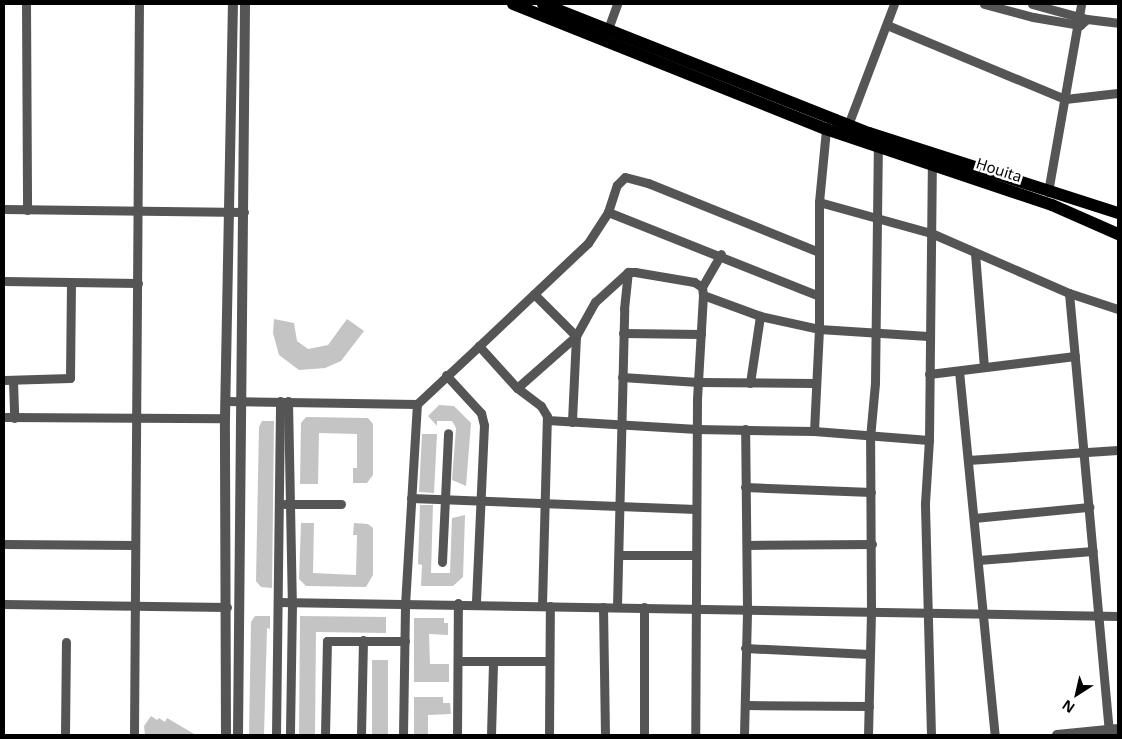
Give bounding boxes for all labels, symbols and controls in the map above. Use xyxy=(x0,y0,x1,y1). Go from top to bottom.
street label: Houita xyxy=(974,154,1024,186)
north arrow xyxy=(1052,669,1102,719)
text: N xyxy=(1058,696,1078,718)

